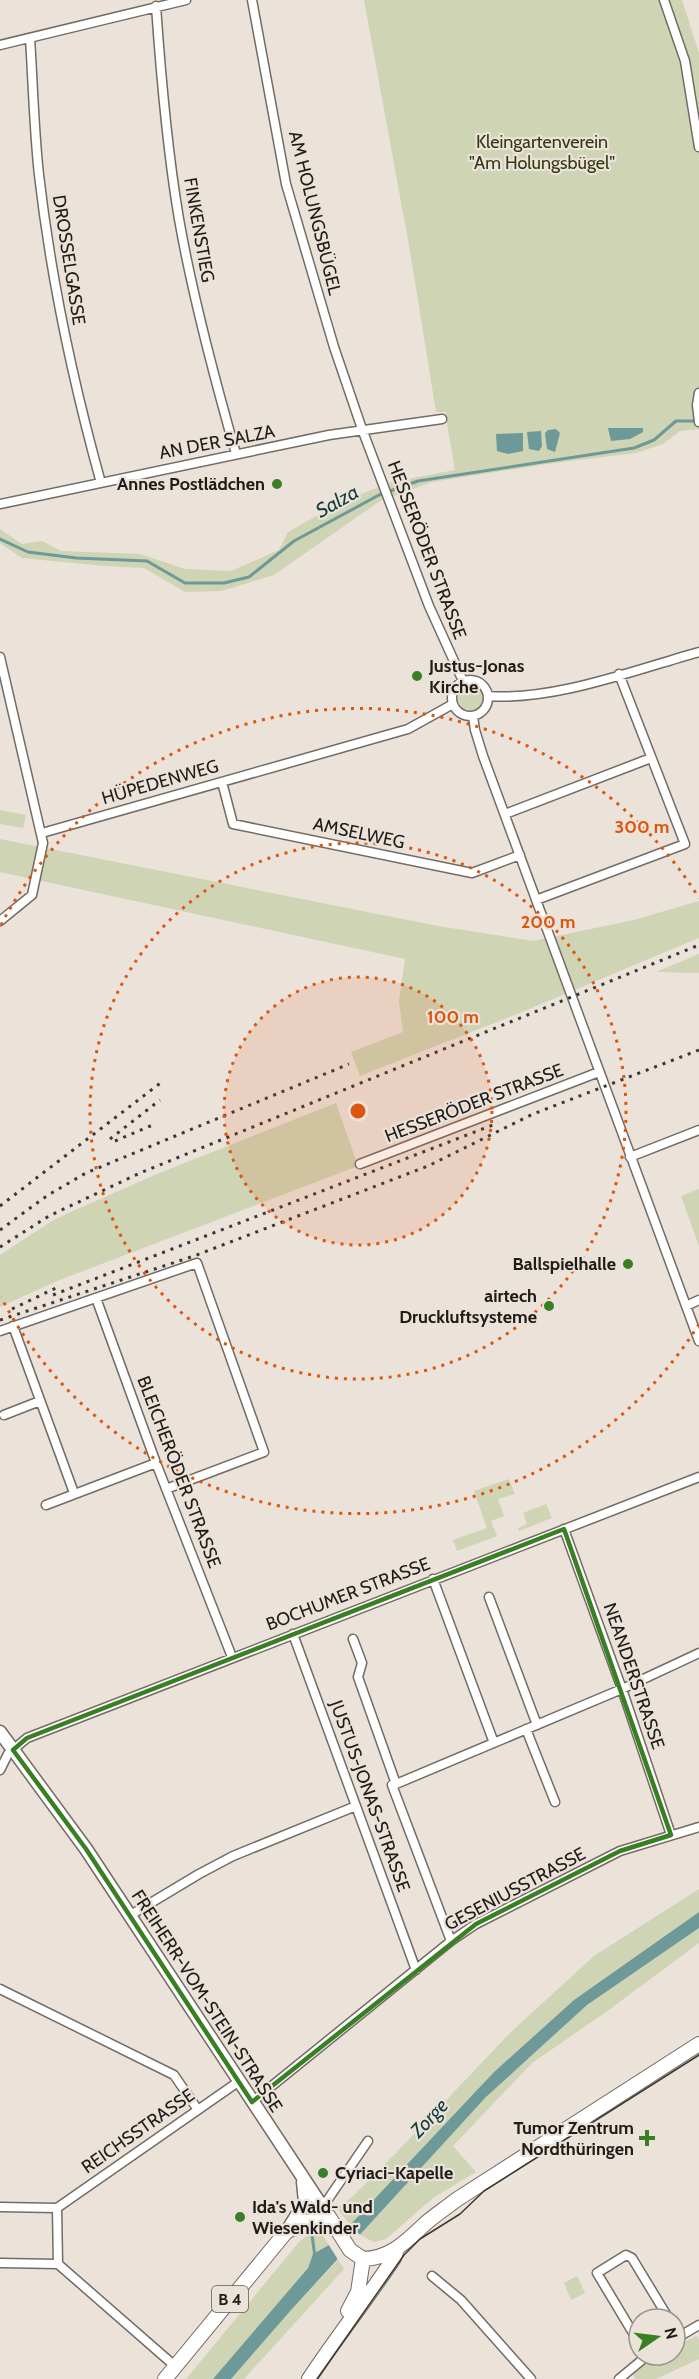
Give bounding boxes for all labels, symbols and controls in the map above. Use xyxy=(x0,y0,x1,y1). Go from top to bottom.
street label: AM HOLUNGSBÜGEL xyxy=(284,129,346,297)
park label: Kleingartenverein "Am Holungsbügel" xyxy=(469,131,615,174)
street label: FINKENSTIEG xyxy=(179,176,219,284)
street label: DROSSELGASSE xyxy=(48,193,90,327)
street label: AN DER SALZA xyxy=(157,420,277,464)
street label: HESSERÖDER STRASSE xyxy=(383,458,471,642)
place label: Annes Postlädchen xyxy=(117,473,265,495)
marker: Annes Postlädchen xyxy=(270,477,284,491)
water label: Salza xyxy=(311,479,363,523)
place label: Justus-Jonas Kirche xyxy=(428,655,525,698)
marker: Justus-Jonas Kirche xyxy=(410,669,424,683)
street label: HÜPEDENWEG xyxy=(99,755,221,809)
street label: AMSELWEG xyxy=(311,813,407,853)
text: 300 m xyxy=(615,816,669,838)
text: 200 m xyxy=(521,911,575,933)
text: 100 m xyxy=(427,1006,479,1028)
street label: HESSERÖDER STRASSE xyxy=(382,1059,566,1147)
centre of rings xyxy=(348,1101,368,1121)
place label: Ballspielhalle xyxy=(513,1253,616,1275)
marker: Ballspielhalle xyxy=(621,1257,635,1271)
place label: airtech Druckluftsysteme xyxy=(399,1285,537,1328)
marker: airtech Druckluftsysteme xyxy=(542,1299,556,1313)
street label: BLEICHERÖDER STRASSE xyxy=(132,1373,226,1571)
street label: BOCHUMER STRASSE xyxy=(263,1553,433,1635)
street label: NEANDERSTRASSE xyxy=(599,1600,669,1752)
street label: JUSTUS-JONAS-STRASSE xyxy=(325,1696,415,1895)
street label: GESENIUSSTRASSE xyxy=(441,1843,589,1935)
street label: FREIHERR-VOM-STEIN-STRASSE xyxy=(127,1886,287,2116)
street label: REICHSSTRASSE xyxy=(77,2084,199,2178)
water label: Zorge xyxy=(405,2094,453,2143)
place label: Tumor Zentrum Nordthüringen xyxy=(513,2117,634,2160)
marker: Tumor Zentrum Nordthüringen xyxy=(638,2129,656,2147)
place label: Cyriaci-Kapelle xyxy=(335,2162,453,2184)
marker: Cyriaci-Kapelle xyxy=(316,2166,330,2180)
place label: Ida's Wald- und Wiesenkinder xyxy=(252,2196,373,2239)
marker: Ida's Wald- und Wiesenkinder xyxy=(233,2210,247,2224)
road number: B 4 xyxy=(212,2286,248,2312)
north arrow xyxy=(627,2307,687,2367)
text: N xyxy=(660,2326,682,2341)

